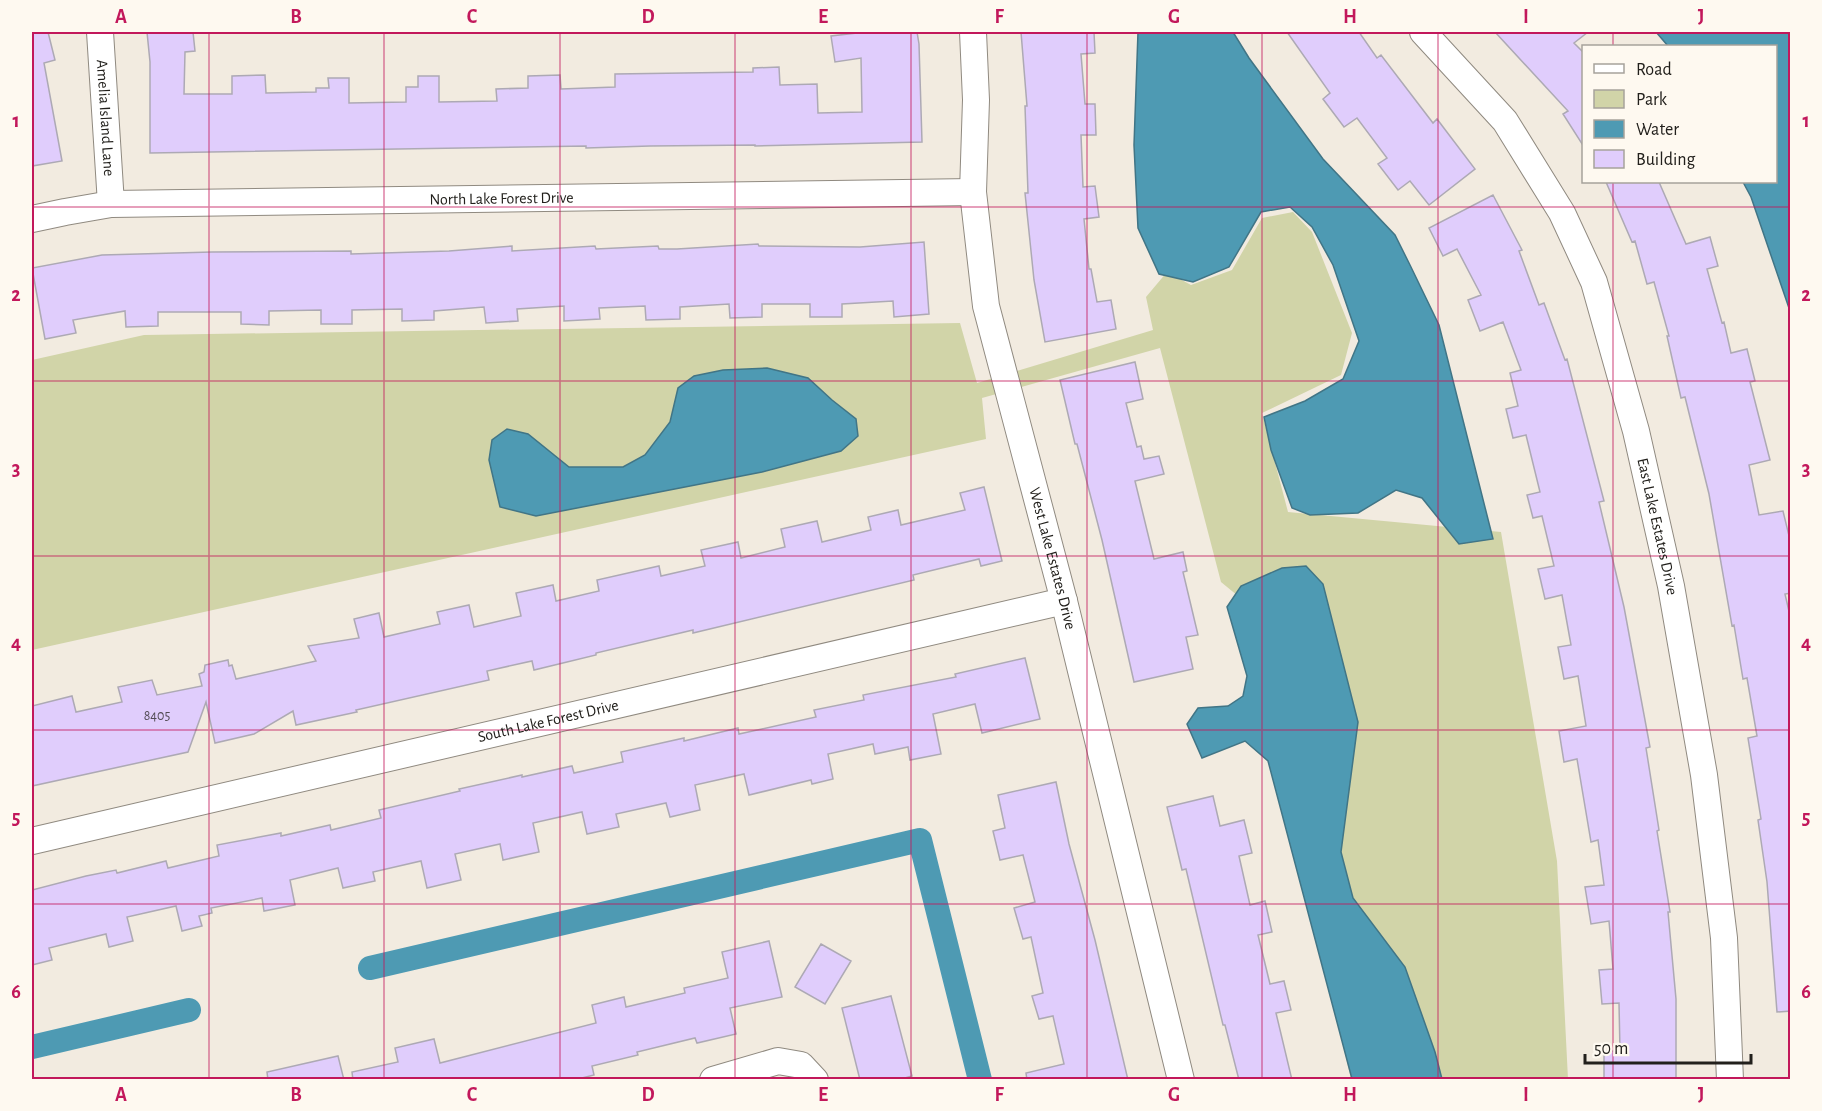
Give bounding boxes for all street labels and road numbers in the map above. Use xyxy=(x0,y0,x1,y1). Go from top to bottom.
street label: Amelia Island Lane xyxy=(94,59,117,177)
street label: North Lake Forest Drive xyxy=(429,190,574,208)
street label: East Lake Estates Drive xyxy=(1634,456,1680,596)
street label: West Lake Estates Drive xyxy=(1026,486,1079,631)
street label: South Lake Forest Drive xyxy=(476,697,620,745)

